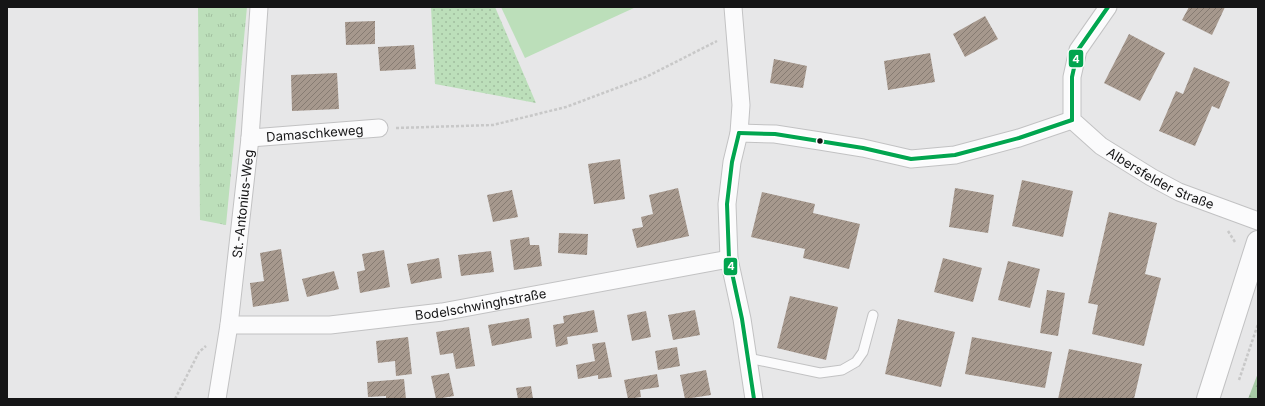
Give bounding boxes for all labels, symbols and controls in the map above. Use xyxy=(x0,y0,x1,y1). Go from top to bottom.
line badge: 4 xyxy=(1068,49,1084,68)
text: 4 xyxy=(1072,52,1080,66)
street label: Damaschkeweg xyxy=(266,121,364,145)
unlabelled marker xyxy=(815,136,825,146)
street label: Albersfelder Straße xyxy=(1104,144,1216,212)
street label: St.-Antonius-Weg xyxy=(229,149,257,259)
line badge: 4 xyxy=(723,257,738,276)
text: 4 xyxy=(727,259,735,273)
street label: Bodelschwinghstraße xyxy=(414,285,548,323)

